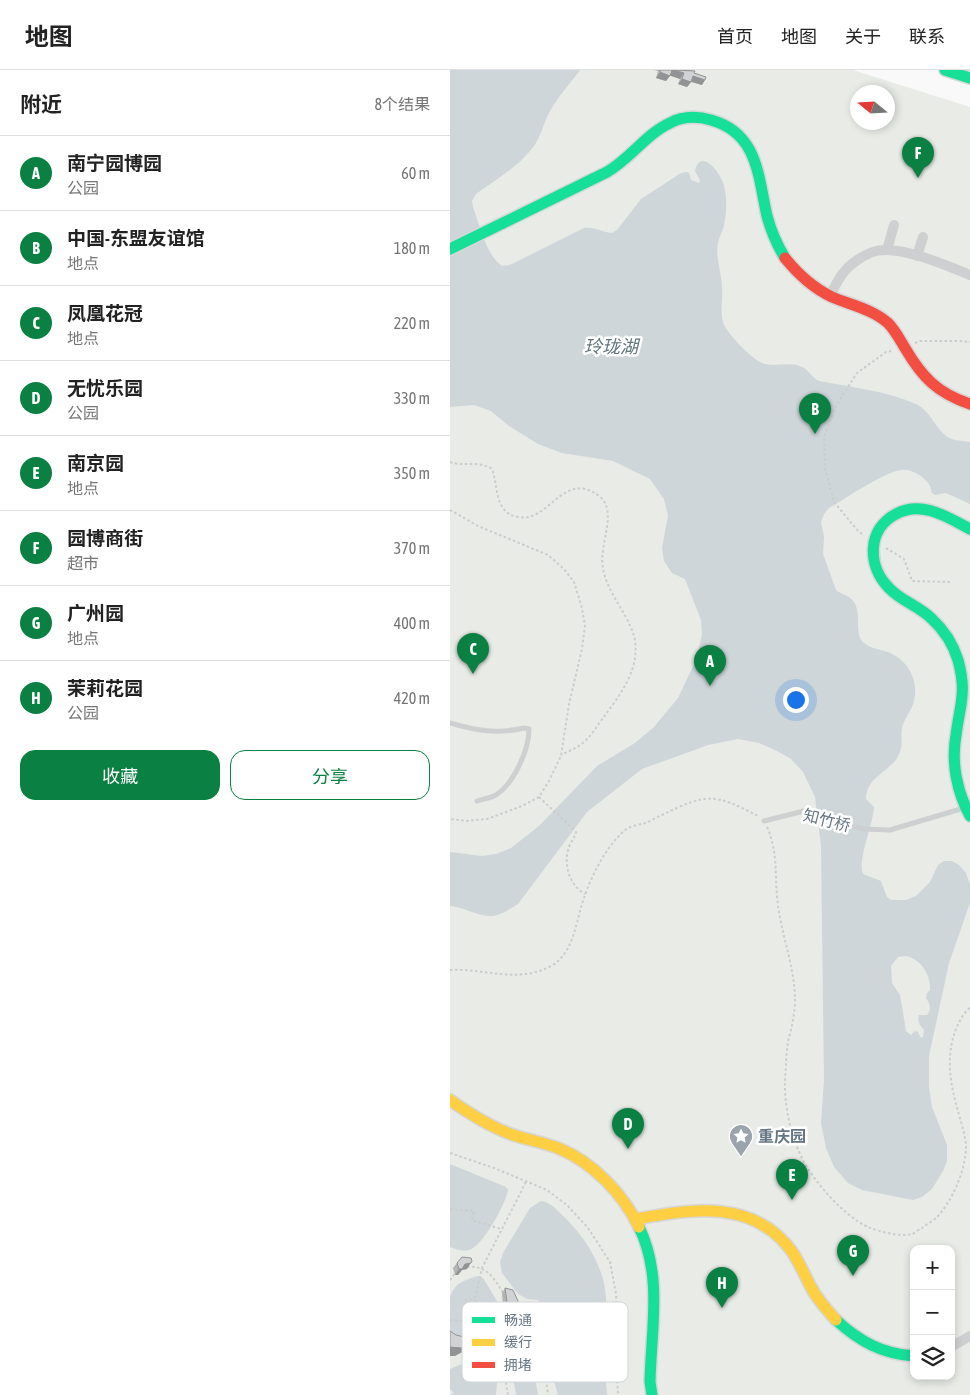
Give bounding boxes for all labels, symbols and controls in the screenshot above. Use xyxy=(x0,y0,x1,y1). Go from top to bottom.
text: 地图 xyxy=(25,23,73,50)
text: 首页 xyxy=(717,26,753,47)
text: 地图 xyxy=(781,26,817,47)
text: 关于 xyxy=(845,26,881,47)
text: 联系 xyxy=(909,26,945,47)
north arrow xyxy=(850,85,895,130)
text: 附近 xyxy=(20,92,62,116)
text: 8个结果 xyxy=(374,95,430,113)
pin: F xyxy=(902,137,934,178)
text: 南宁园博园 xyxy=(67,152,162,174)
text: A xyxy=(32,164,40,182)
text: 60 m xyxy=(401,164,430,182)
text: 公园 xyxy=(67,179,99,197)
text: 中国-东盟友谊馆 xyxy=(67,227,205,249)
text: B xyxy=(32,239,40,257)
text: 180 m xyxy=(394,239,430,257)
text: 地点 xyxy=(67,254,99,272)
text: 凤凰花冠 xyxy=(67,302,143,324)
text: C xyxy=(32,314,40,332)
text: 220 m xyxy=(394,314,430,332)
text: 地点 xyxy=(67,329,99,347)
water label: 玲珑湖 xyxy=(584,336,641,357)
text: 无忧乐园 xyxy=(67,377,143,399)
text: D xyxy=(32,389,40,407)
text: 330 m xyxy=(394,389,430,407)
pin: B xyxy=(799,393,831,434)
text: 公园 xyxy=(67,404,99,422)
text: 南京园 xyxy=(67,452,124,474)
text: E xyxy=(33,464,39,482)
text: 350 m xyxy=(394,464,430,482)
text: 地点 xyxy=(67,479,99,497)
text: 园博商街 xyxy=(67,527,143,549)
text: F xyxy=(33,539,39,557)
text: 370 m xyxy=(394,539,430,557)
text: 超市 xyxy=(67,554,99,572)
text: 广州园 xyxy=(67,602,124,624)
text: G xyxy=(32,614,40,632)
text: 400 m xyxy=(394,614,430,632)
text: 地点 xyxy=(67,629,99,647)
pin: C xyxy=(457,633,489,674)
pin: A xyxy=(694,645,726,686)
text: 茉莉花园 xyxy=(67,677,143,699)
your location xyxy=(783,687,809,713)
text: H xyxy=(31,689,41,707)
text: 420 m xyxy=(394,689,430,707)
text: 公园 xyxy=(67,704,99,722)
button: 收藏 xyxy=(20,750,220,800)
button: 分享 xyxy=(230,750,430,800)
street label: 知竹桥 xyxy=(802,805,852,835)
pin: D xyxy=(612,1108,644,1149)
place icon: 重庆园 xyxy=(728,1123,754,1157)
place label: 重庆园 xyxy=(758,1127,806,1145)
pin: E xyxy=(776,1159,808,1200)
pin: G xyxy=(837,1235,869,1276)
map controls xyxy=(910,1245,955,1380)
button: + xyxy=(910,1245,955,1290)
pin: H xyxy=(706,1267,738,1308)
button: − xyxy=(910,1290,955,1335)
legend xyxy=(462,1302,628,1382)
text: 畅通 xyxy=(504,1312,532,1328)
text: 缓行 xyxy=(504,1334,532,1350)
button: layers xyxy=(910,1335,955,1380)
text: 拥堵 xyxy=(504,1357,532,1373)

